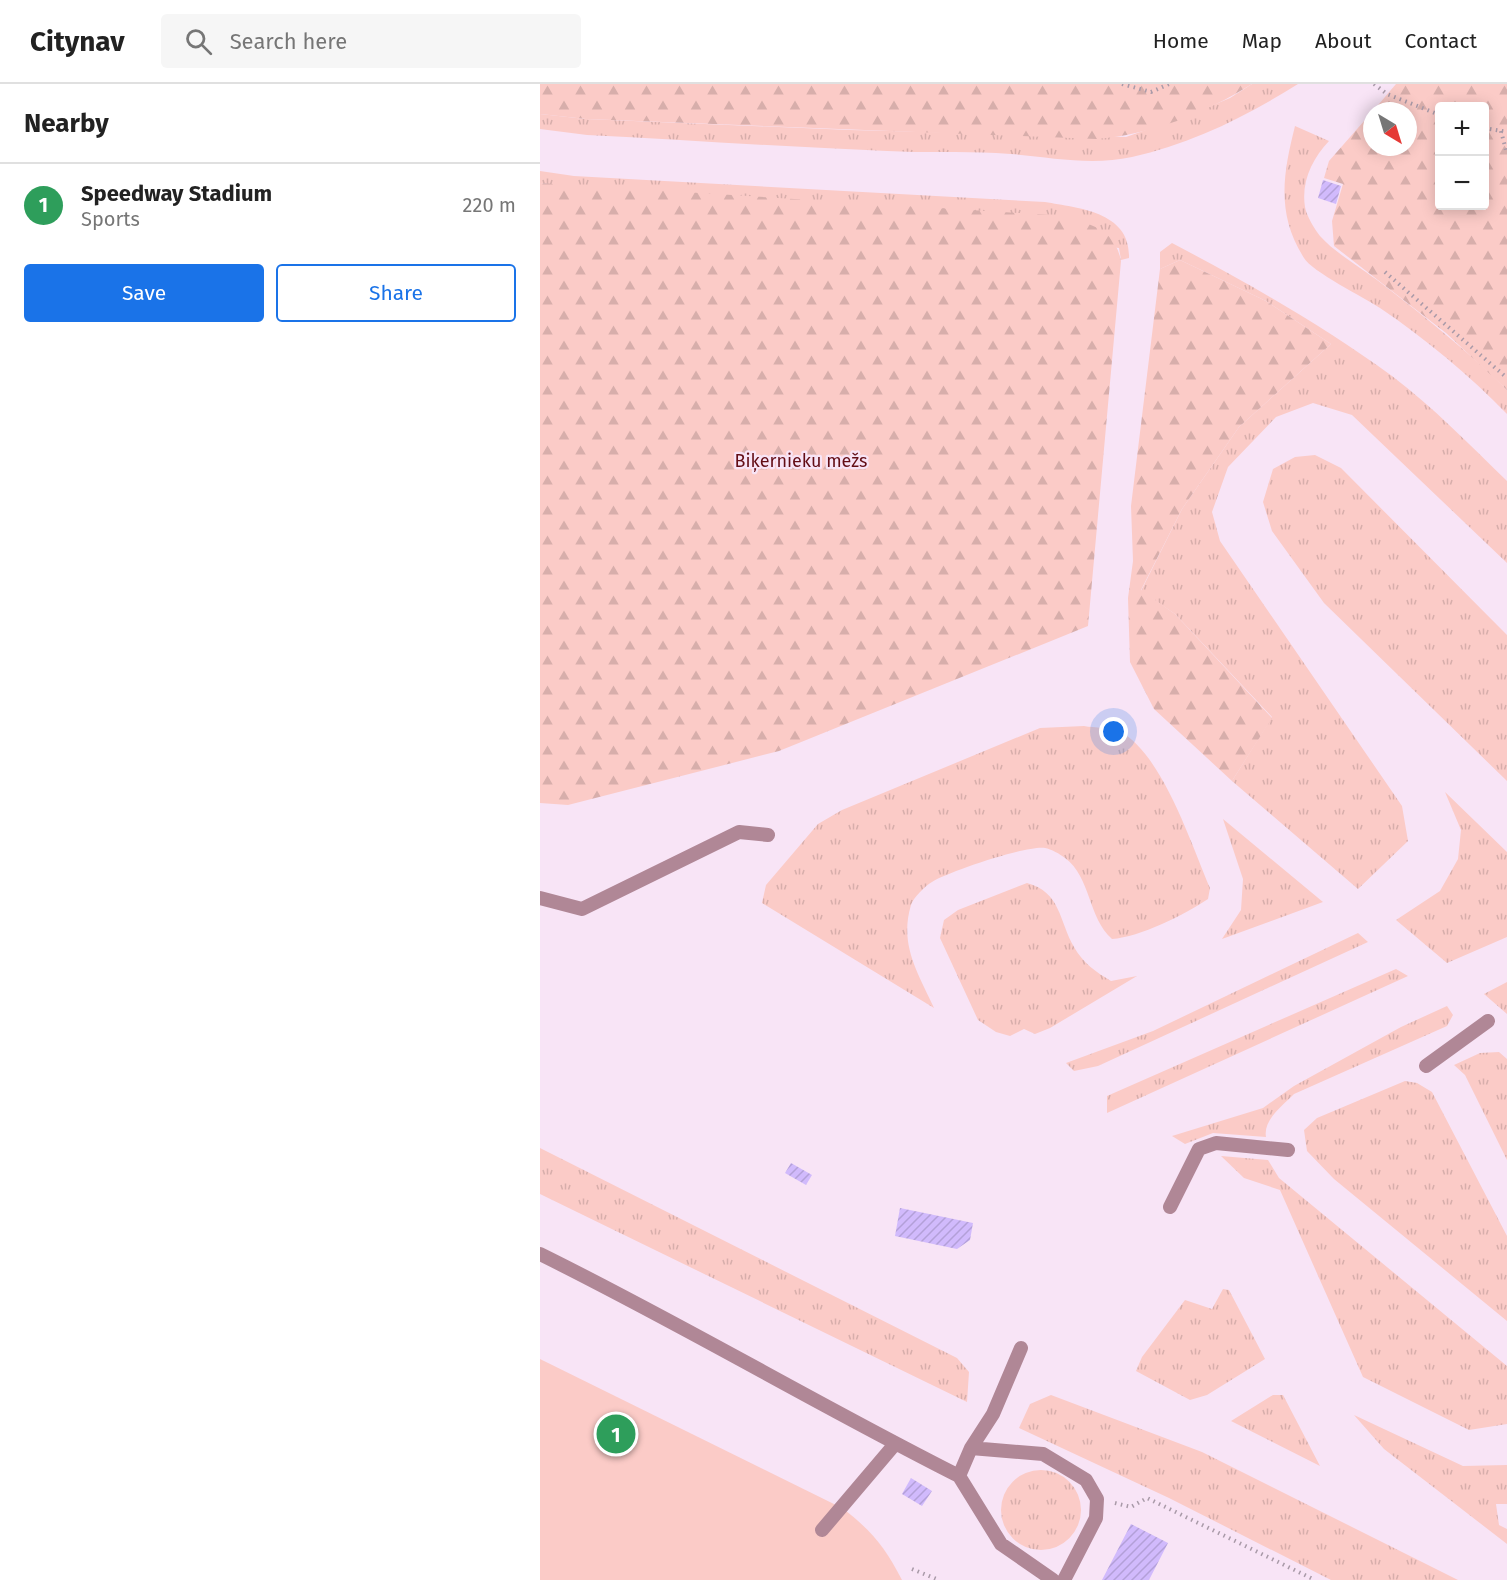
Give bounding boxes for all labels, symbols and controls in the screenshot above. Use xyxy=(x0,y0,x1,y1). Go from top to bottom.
search box xyxy=(161,14,581,68)
text: Citynav xyxy=(30,25,125,58)
icon: search xyxy=(182,25,215,58)
text: Search here xyxy=(230,28,347,55)
text: Home xyxy=(1153,28,1209,54)
text: Map xyxy=(1242,28,1282,54)
text: About xyxy=(1315,28,1372,54)
text: Contact xyxy=(1405,28,1477,54)
north arrow xyxy=(1363,102,1417,156)
map controls xyxy=(1435,102,1489,210)
button: + xyxy=(1435,102,1489,156)
text: Nearby xyxy=(24,108,109,139)
button: − xyxy=(1435,156,1489,210)
text: Speedway Stadium xyxy=(81,180,272,207)
text: 1 xyxy=(39,193,48,217)
text: 220 m xyxy=(463,193,516,217)
text: Sports xyxy=(81,207,140,231)
button: Save xyxy=(24,264,264,322)
button: Share xyxy=(276,264,516,322)
park label: Biķernieku mežs xyxy=(735,450,867,473)
your location xyxy=(1099,717,1128,746)
pin: 1 xyxy=(596,1412,636,1456)

